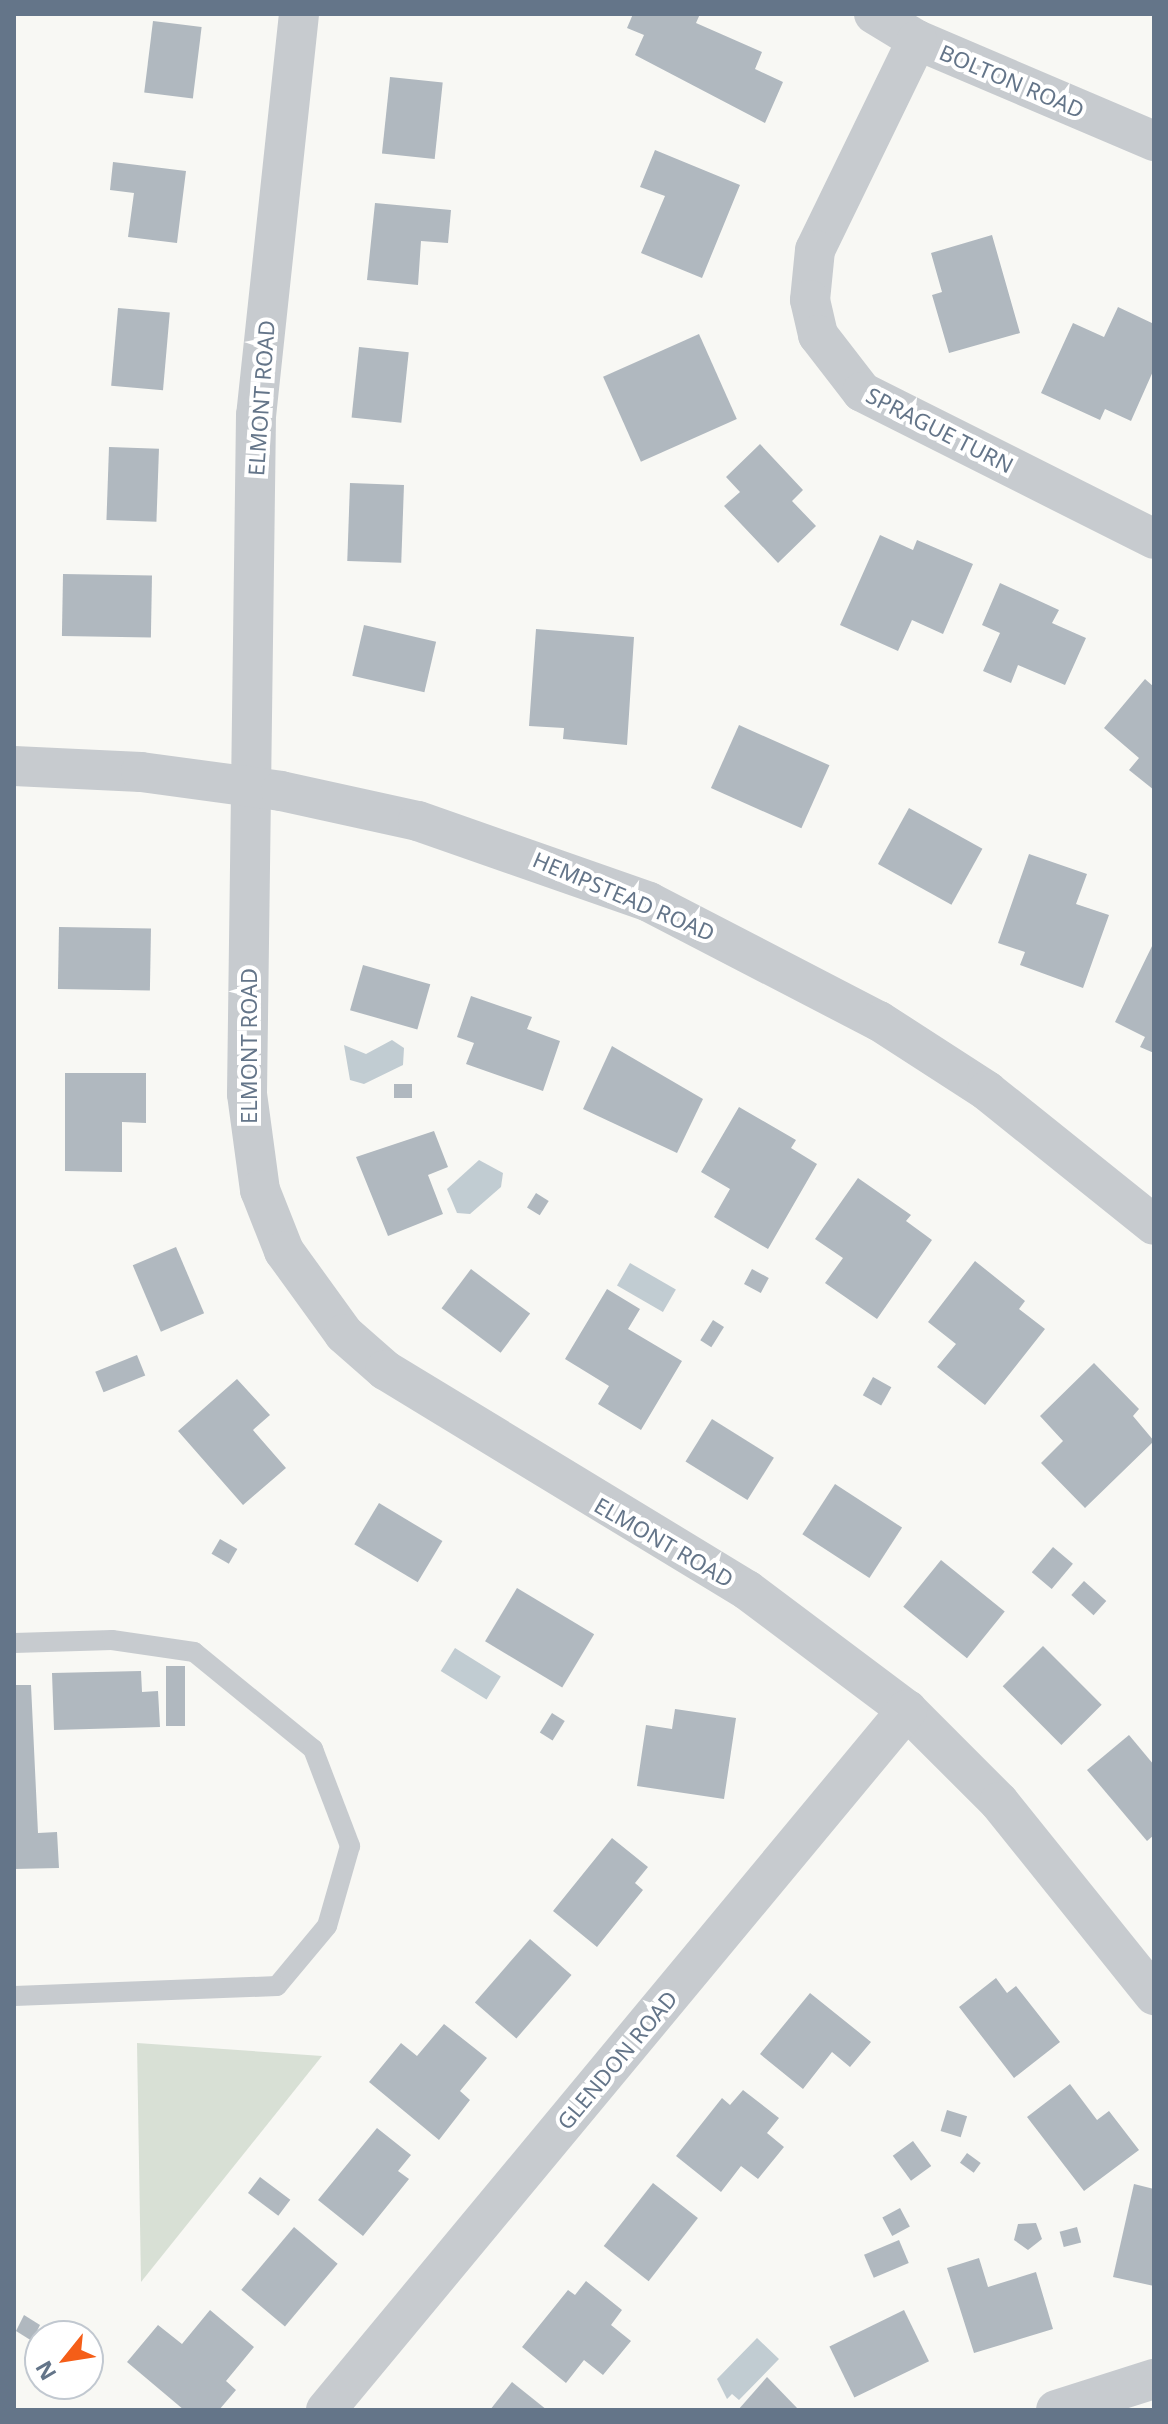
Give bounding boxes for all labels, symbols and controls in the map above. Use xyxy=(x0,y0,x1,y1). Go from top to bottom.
street label: BOLTON ROAD xyxy=(936,39,1088,123)
street label: ELMONT ROAD xyxy=(242,319,280,477)
street label: SPRAGUE TURN xyxy=(862,382,1018,478)
street label: HEMPSTEAD ROAD xyxy=(529,846,719,946)
street label: ELMONT ROAD xyxy=(236,968,262,1124)
street label: ELMONT ROAD xyxy=(590,1492,738,1592)
street label: GLENDON ROAD xyxy=(551,1985,683,2135)
north arrow xyxy=(24,2320,104,2400)
text: N xyxy=(27,2356,62,2386)

